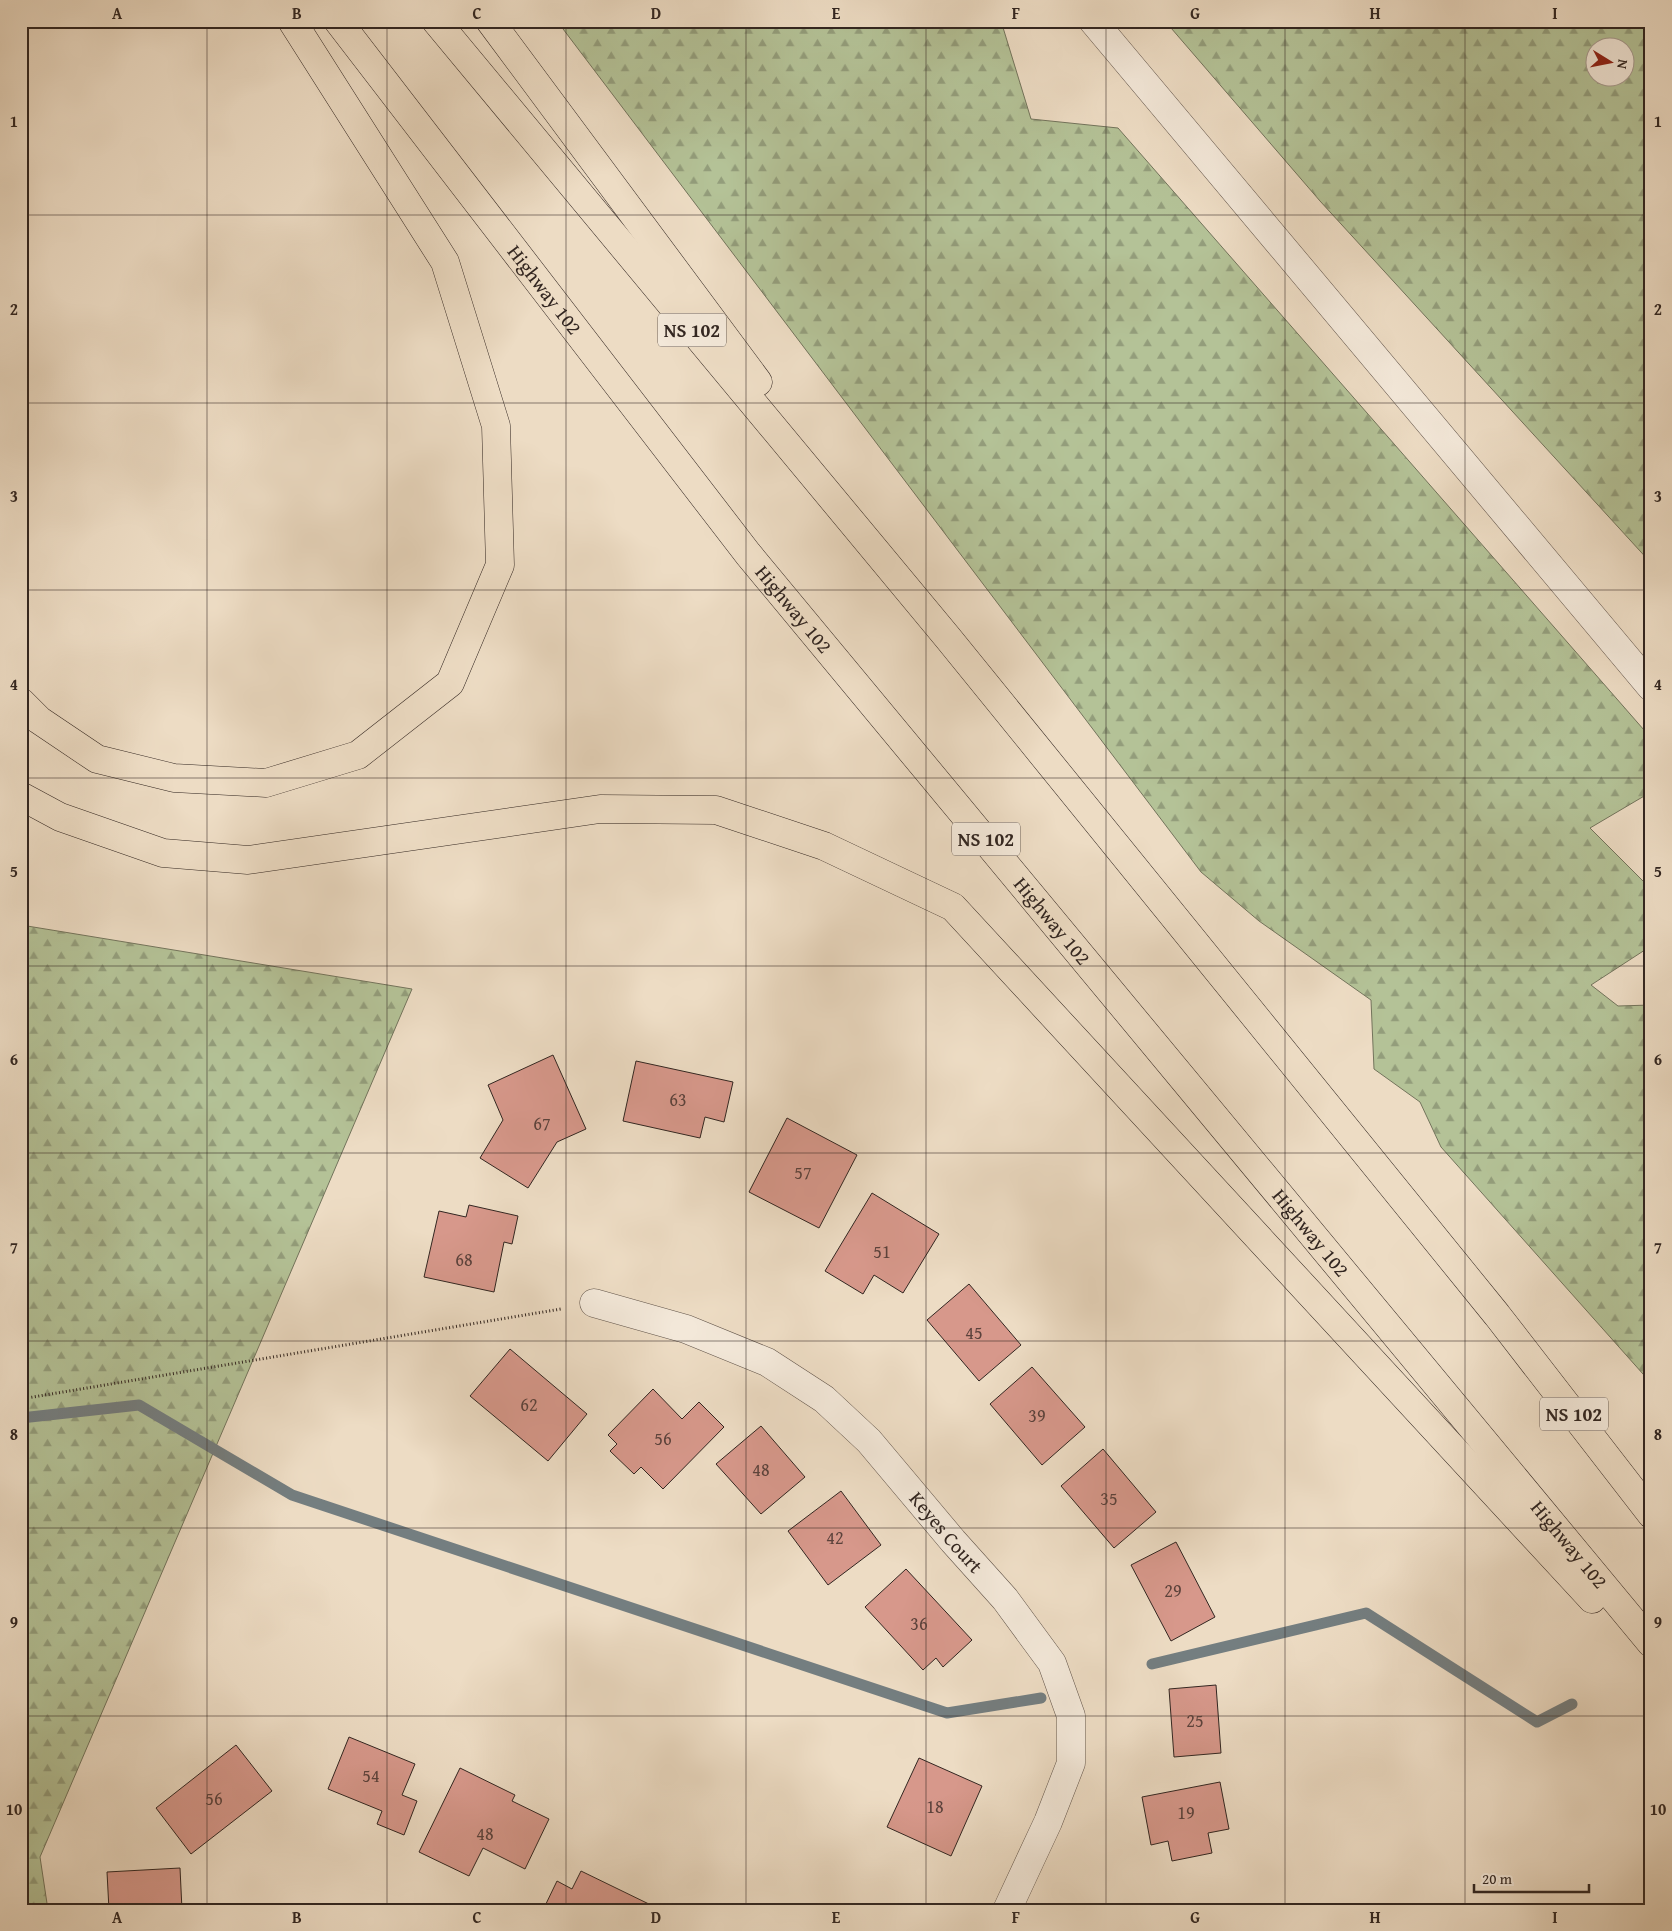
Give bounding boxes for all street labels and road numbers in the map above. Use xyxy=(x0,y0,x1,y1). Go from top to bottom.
street label: Highway 102 xyxy=(501,238,589,341)
road number: NS 102 xyxy=(658,314,726,346)
street label: Highway 102 xyxy=(749,558,839,659)
road number: NS 102 xyxy=(952,822,1020,856)
street label: Highway 102 xyxy=(1007,870,1098,971)
street label: Highway 102 xyxy=(1266,1182,1356,1283)
road number: NS 102 xyxy=(1540,1398,1608,1430)
street label: Keyes Court xyxy=(903,1485,990,1579)
street label: Highway 102 xyxy=(1524,1494,1615,1594)

